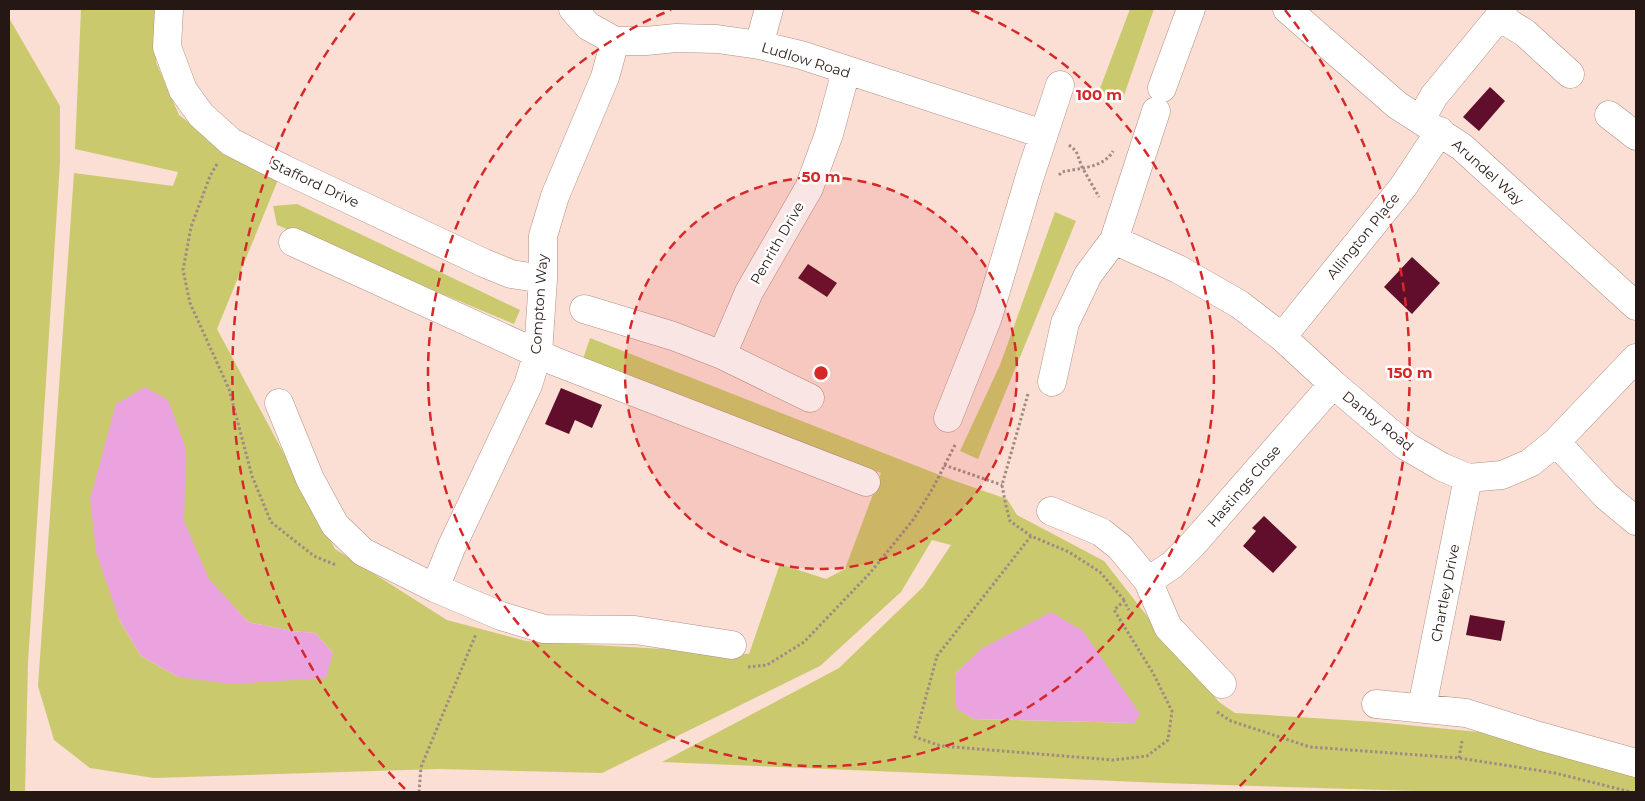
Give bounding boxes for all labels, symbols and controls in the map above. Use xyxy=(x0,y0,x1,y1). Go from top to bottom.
street label: Ludlow Road xyxy=(759,38,853,82)
text: 100 m xyxy=(1076,85,1122,104)
street label: Arundel Way xyxy=(1448,135,1528,209)
street label: Stafford Drive xyxy=(268,155,362,211)
text: 50 m xyxy=(801,167,841,186)
street label: Allington Place xyxy=(1323,189,1403,283)
street label: Penrith Drive xyxy=(746,198,808,288)
street label: Compton Way xyxy=(527,253,552,355)
text: 150 m xyxy=(1388,363,1432,382)
centre of rings xyxy=(812,364,830,382)
street label: Danby Road xyxy=(1339,387,1417,455)
street label: Hastings Close xyxy=(1203,441,1285,531)
street label: Chartley Drive xyxy=(1427,543,1463,643)

